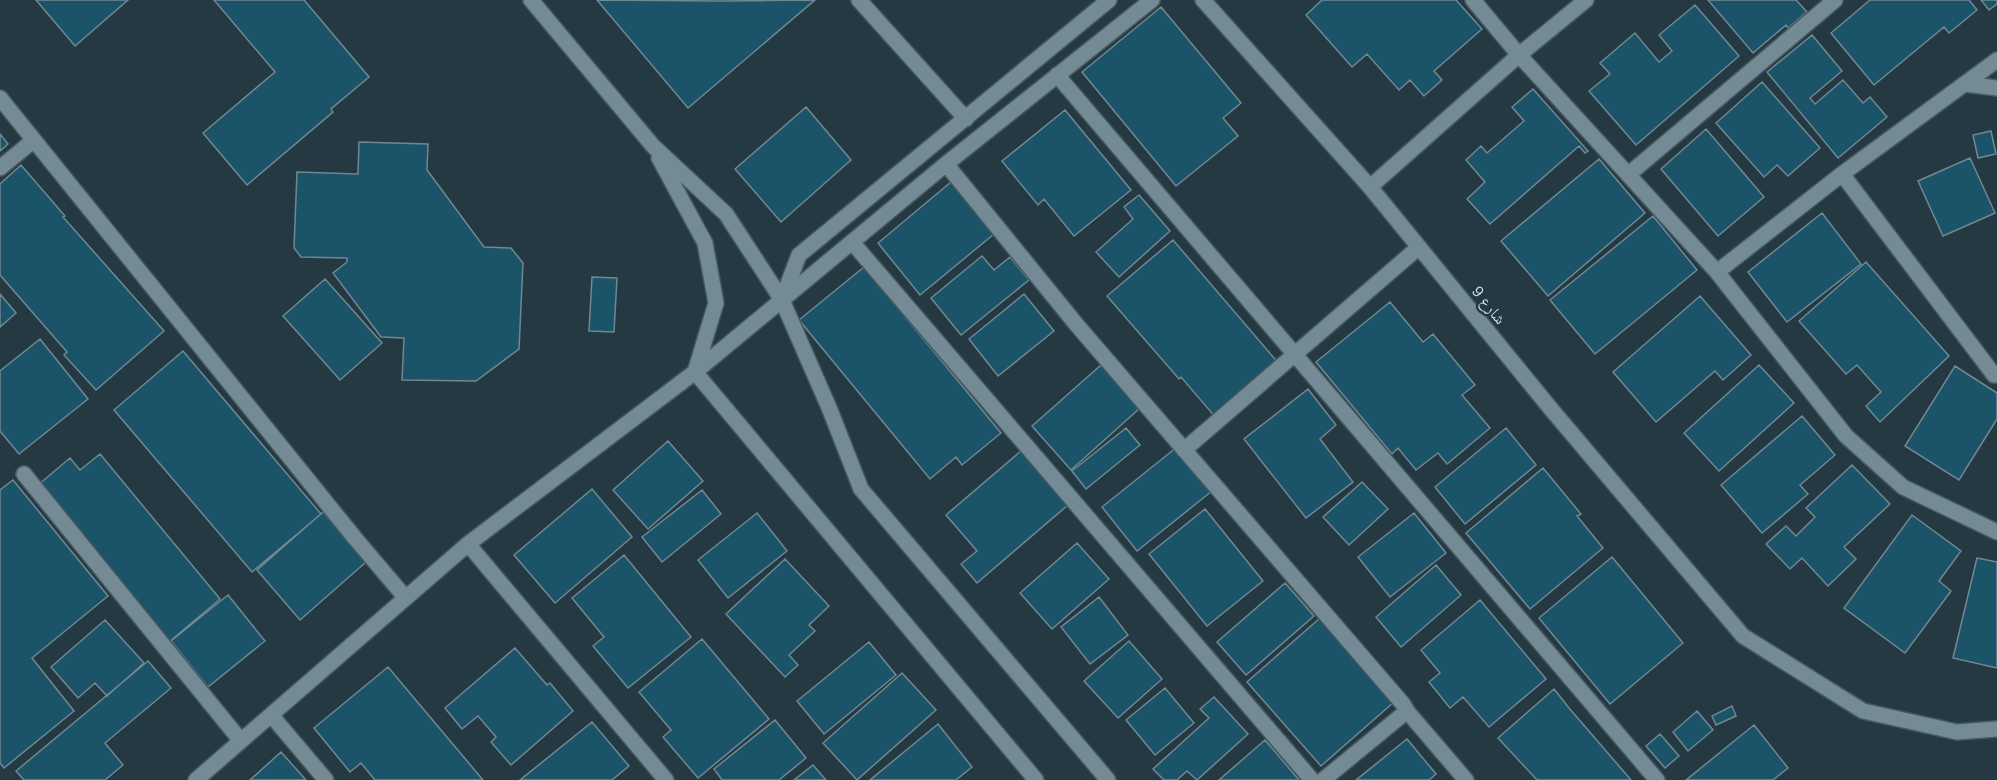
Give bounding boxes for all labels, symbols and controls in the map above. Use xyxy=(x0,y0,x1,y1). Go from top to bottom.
street label: شارع 9 xyxy=(1467,283,1509,329)

